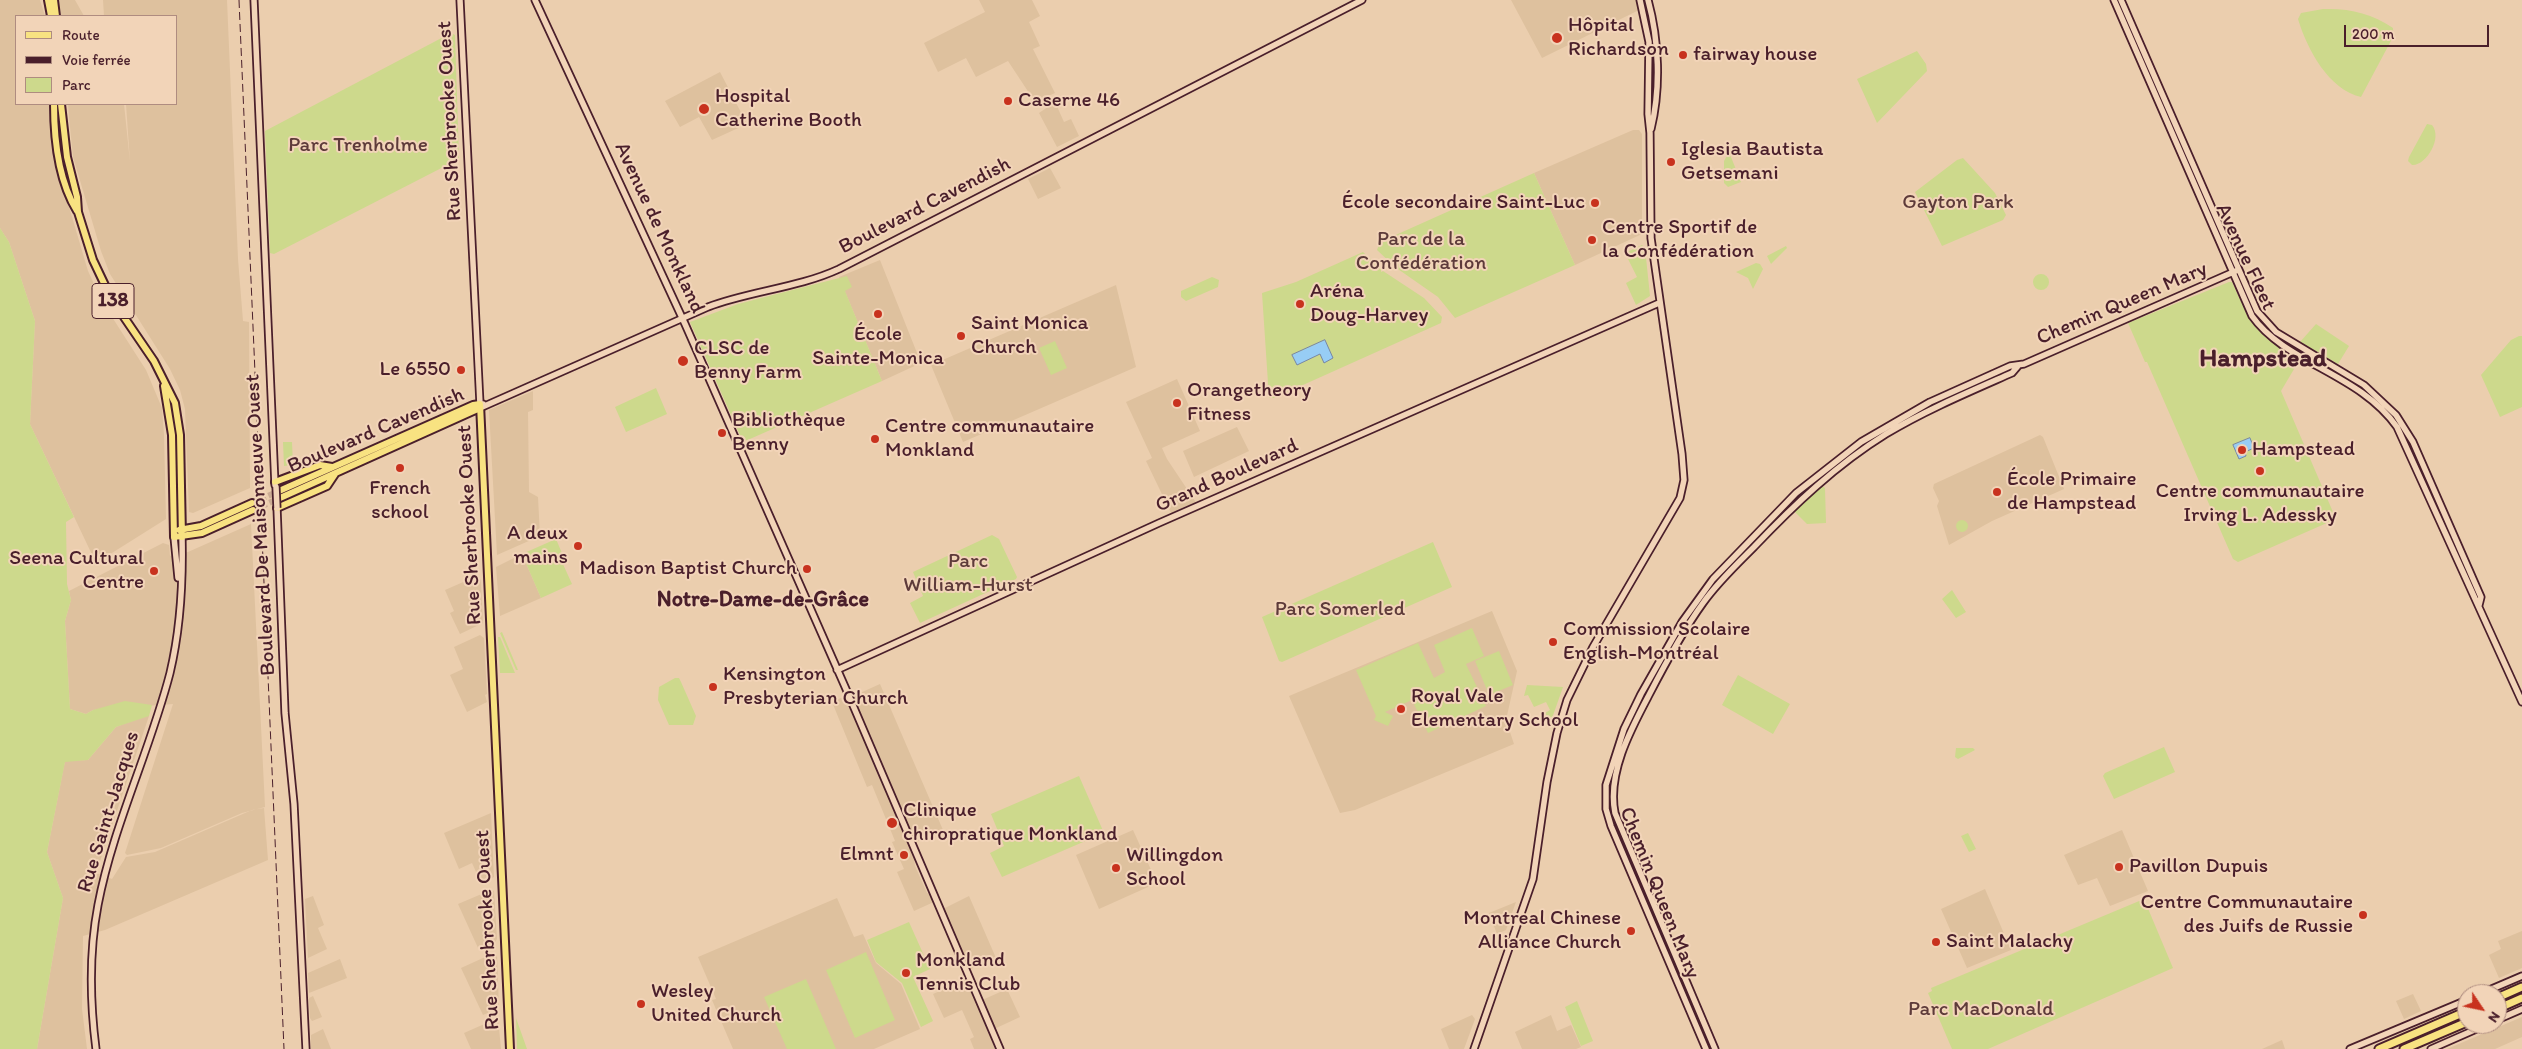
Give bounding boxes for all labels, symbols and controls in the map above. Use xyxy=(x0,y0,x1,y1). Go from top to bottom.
place label: Hôpital Richardson xyxy=(1568,13,1669,63)
legend xyxy=(15,15,178,105)
scale bar xyxy=(2347,15,2492,47)
street label: Rue Sherbrooke Ouest xyxy=(432,20,468,222)
text: 200 m xyxy=(2352,25,2394,43)
text: Route xyxy=(62,26,100,44)
marker: Hôpital Richardson xyxy=(1550,31,1564,45)
place label: fairway house xyxy=(1693,42,1817,68)
marker: fairway house xyxy=(1677,49,1689,61)
text: Voie ferrée xyxy=(62,51,131,69)
text: Parc xyxy=(62,76,91,94)
place label: Hospital Catherine Booth xyxy=(715,84,862,134)
place label: Caserne 46 xyxy=(1018,88,1120,114)
marker: Caserne 46 xyxy=(1002,95,1014,107)
marker: Hospital Catherine Booth xyxy=(697,102,711,116)
park label: Parc Trenholme xyxy=(288,133,428,159)
place label: Iglesia Bautista Getsemani xyxy=(1681,137,1823,187)
street label: Avenue de Monkland xyxy=(608,138,710,318)
street label: Boulevard Cavendish xyxy=(835,152,1015,260)
marker: Iglesia Bautista Getsemani xyxy=(1665,156,1677,168)
place label: École secondaire Saint-Luc xyxy=(1342,190,1585,216)
park label: Gayton Park xyxy=(1902,190,2014,216)
marker: École secondaire Saint-Luc xyxy=(1589,197,1601,209)
street label: Avenue Fleet xyxy=(2209,200,2281,314)
place label: Centre Sportif de la Confédération xyxy=(1602,215,1757,265)
park label: Parc de la Confédération xyxy=(1356,227,1486,277)
marker: Centre Sportif de la Confédération xyxy=(1586,234,1598,246)
street label: Chemin Queen Mary xyxy=(2033,257,2211,351)
place label: Aréna Doug-Harvey xyxy=(1310,279,1428,329)
road number: 138 xyxy=(92,284,134,318)
marker: Aréna Doug-Harvey xyxy=(1294,298,1306,310)
marker: École Sainte-Monica xyxy=(872,308,884,320)
place label: Saint Monica Church xyxy=(971,311,1089,361)
place label: École Sainte-Monica xyxy=(812,322,944,372)
marker: Saint Monica Church xyxy=(955,330,967,342)
place label: CLSC de Benny Farm xyxy=(694,336,802,386)
district label: Hampstead xyxy=(2199,343,2327,375)
marker: CLSC de Benny Farm xyxy=(676,354,690,368)
place label: Le 6550 xyxy=(380,357,451,383)
marker: Le 6550 xyxy=(455,364,467,376)
street label: Boulevard De Maisonneuve Ouest xyxy=(241,374,281,676)
place label: Orangetheory Fitness xyxy=(1187,378,1311,428)
street label: Boulevard Cavendish xyxy=(284,382,468,480)
marker: Orangetheory Fitness xyxy=(1171,397,1183,409)
place label: Bibliothèque Benny xyxy=(732,408,845,458)
place label: Centre communautaire Monkland xyxy=(885,414,1094,464)
street label: Rue Sherbrooke Ouest xyxy=(452,424,488,626)
marker: Bibliothèque Benny xyxy=(716,427,728,439)
marker: Centre communautaire Monkland xyxy=(869,433,881,445)
street label: Grand Boulevard xyxy=(1152,433,1302,519)
place label: Hampstead xyxy=(2252,437,2355,463)
marker: Hampstead xyxy=(2236,444,2248,456)
marker: French school xyxy=(394,462,406,474)
marker: Centre communautaire Irving L. Adessky xyxy=(2254,465,2266,477)
place label: École Primaire de Hampstead xyxy=(2007,467,2136,517)
place label: French school xyxy=(369,476,431,526)
place label: Centre communautaire Irving L. Adessky xyxy=(2155,479,2365,529)
marker: École Primaire de Hampstead xyxy=(1991,486,2003,498)
place label: A deux mains xyxy=(507,521,568,571)
marker: A deux mains xyxy=(572,540,584,552)
place label: Seena Cultural Centre xyxy=(9,546,144,596)
park label: Parc William-Hurst xyxy=(903,549,1033,599)
place label: Madison Baptist Church xyxy=(580,556,797,582)
marker: Madison Baptist Church xyxy=(801,563,813,575)
marker: Seena Cultural Centre xyxy=(148,565,160,577)
district label: Notre-Dame-de-Grâce xyxy=(657,587,869,613)
park label: Parc Somerled xyxy=(1275,597,1405,623)
place label: Commission Scolaire English-Montréal xyxy=(1563,617,1750,667)
marker: Commission Scolaire English-Montréal xyxy=(1547,636,1559,648)
place label: Kensington Presbyterian Church xyxy=(723,662,908,712)
marker: Kensington Presbyterian Church xyxy=(707,681,719,693)
place label: Royal Vale Elementary School xyxy=(1411,684,1578,734)
marker: Royal Vale Elementary School xyxy=(1395,703,1407,715)
street label: Rue Saint-Jacques xyxy=(72,728,146,896)
place label: Clinique chiropratique Monkland xyxy=(903,798,1117,848)
street label: Chemin Queen Mary xyxy=(1613,803,1705,983)
marker: Clinique chiropratique Monkland xyxy=(885,816,899,830)
street label: Rue Sherbrooke Ouest xyxy=(470,829,506,1031)
place label: Elmnt xyxy=(840,842,894,868)
place label: Willingdon School xyxy=(1126,843,1223,893)
marker: Elmnt xyxy=(898,849,910,861)
place label: Pavillon Dupuis xyxy=(2129,854,2268,880)
marker: Pavillon Dupuis xyxy=(2113,861,2125,873)
marker: Willingdon School xyxy=(1110,862,1122,874)
place label: Centre Communautaire des Juifs de Russie xyxy=(2141,890,2353,940)
place label: Montreal Chinese Alliance Church xyxy=(1463,906,1621,956)
marker: Centre Communautaire des Juifs de Russie xyxy=(2357,909,2369,921)
marker: Montreal Chinese Alliance Church xyxy=(1625,925,1637,937)
place label: Saint Malachy xyxy=(1946,929,2073,955)
marker: Saint Malachy xyxy=(1930,936,1942,948)
place label: Monkland Tennis Club xyxy=(916,948,1020,998)
marker: Monkland Tennis Club xyxy=(900,967,912,979)
place label: Wesley United Church xyxy=(651,979,782,1029)
north arrow xyxy=(2457,984,2507,1034)
park label: Parc MacDonald xyxy=(1908,997,2054,1023)
marker: Wesley United Church xyxy=(635,998,647,1010)
text: N xyxy=(2484,1008,2504,1026)

